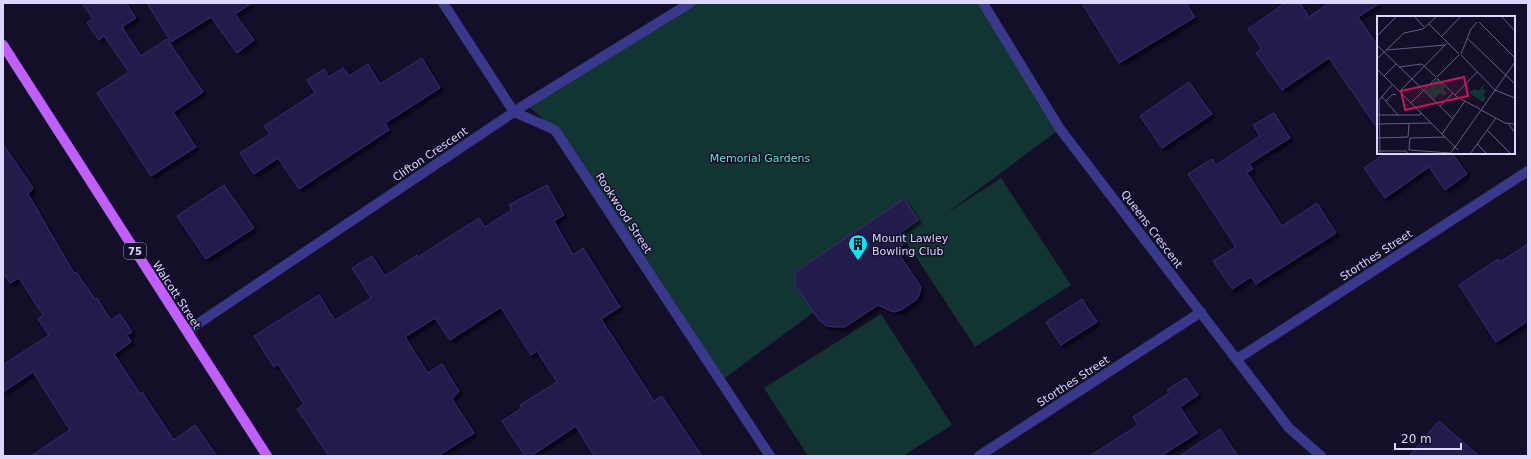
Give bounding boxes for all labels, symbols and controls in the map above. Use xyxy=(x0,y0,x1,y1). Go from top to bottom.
inset map xyxy=(1377,16,1515,154)
street label: Clifton Crescent xyxy=(390,124,471,184)
park label: Memorial Gardens xyxy=(710,152,811,165)
street label: Rookwood Street xyxy=(593,171,655,257)
street label: Queens Crescent xyxy=(1118,188,1185,271)
street label: Storthes Street xyxy=(1338,227,1415,284)
place label: Mount Lawley Bowling Club xyxy=(872,232,949,258)
building icon: Mount Lawley Bowling Club xyxy=(847,233,869,261)
road number: 75 xyxy=(124,243,146,259)
street label: Walcott Street xyxy=(150,259,204,332)
street label: Storthes Street xyxy=(1035,353,1112,410)
scale bar xyxy=(1395,425,1461,451)
text: 20 m xyxy=(1401,432,1432,446)

